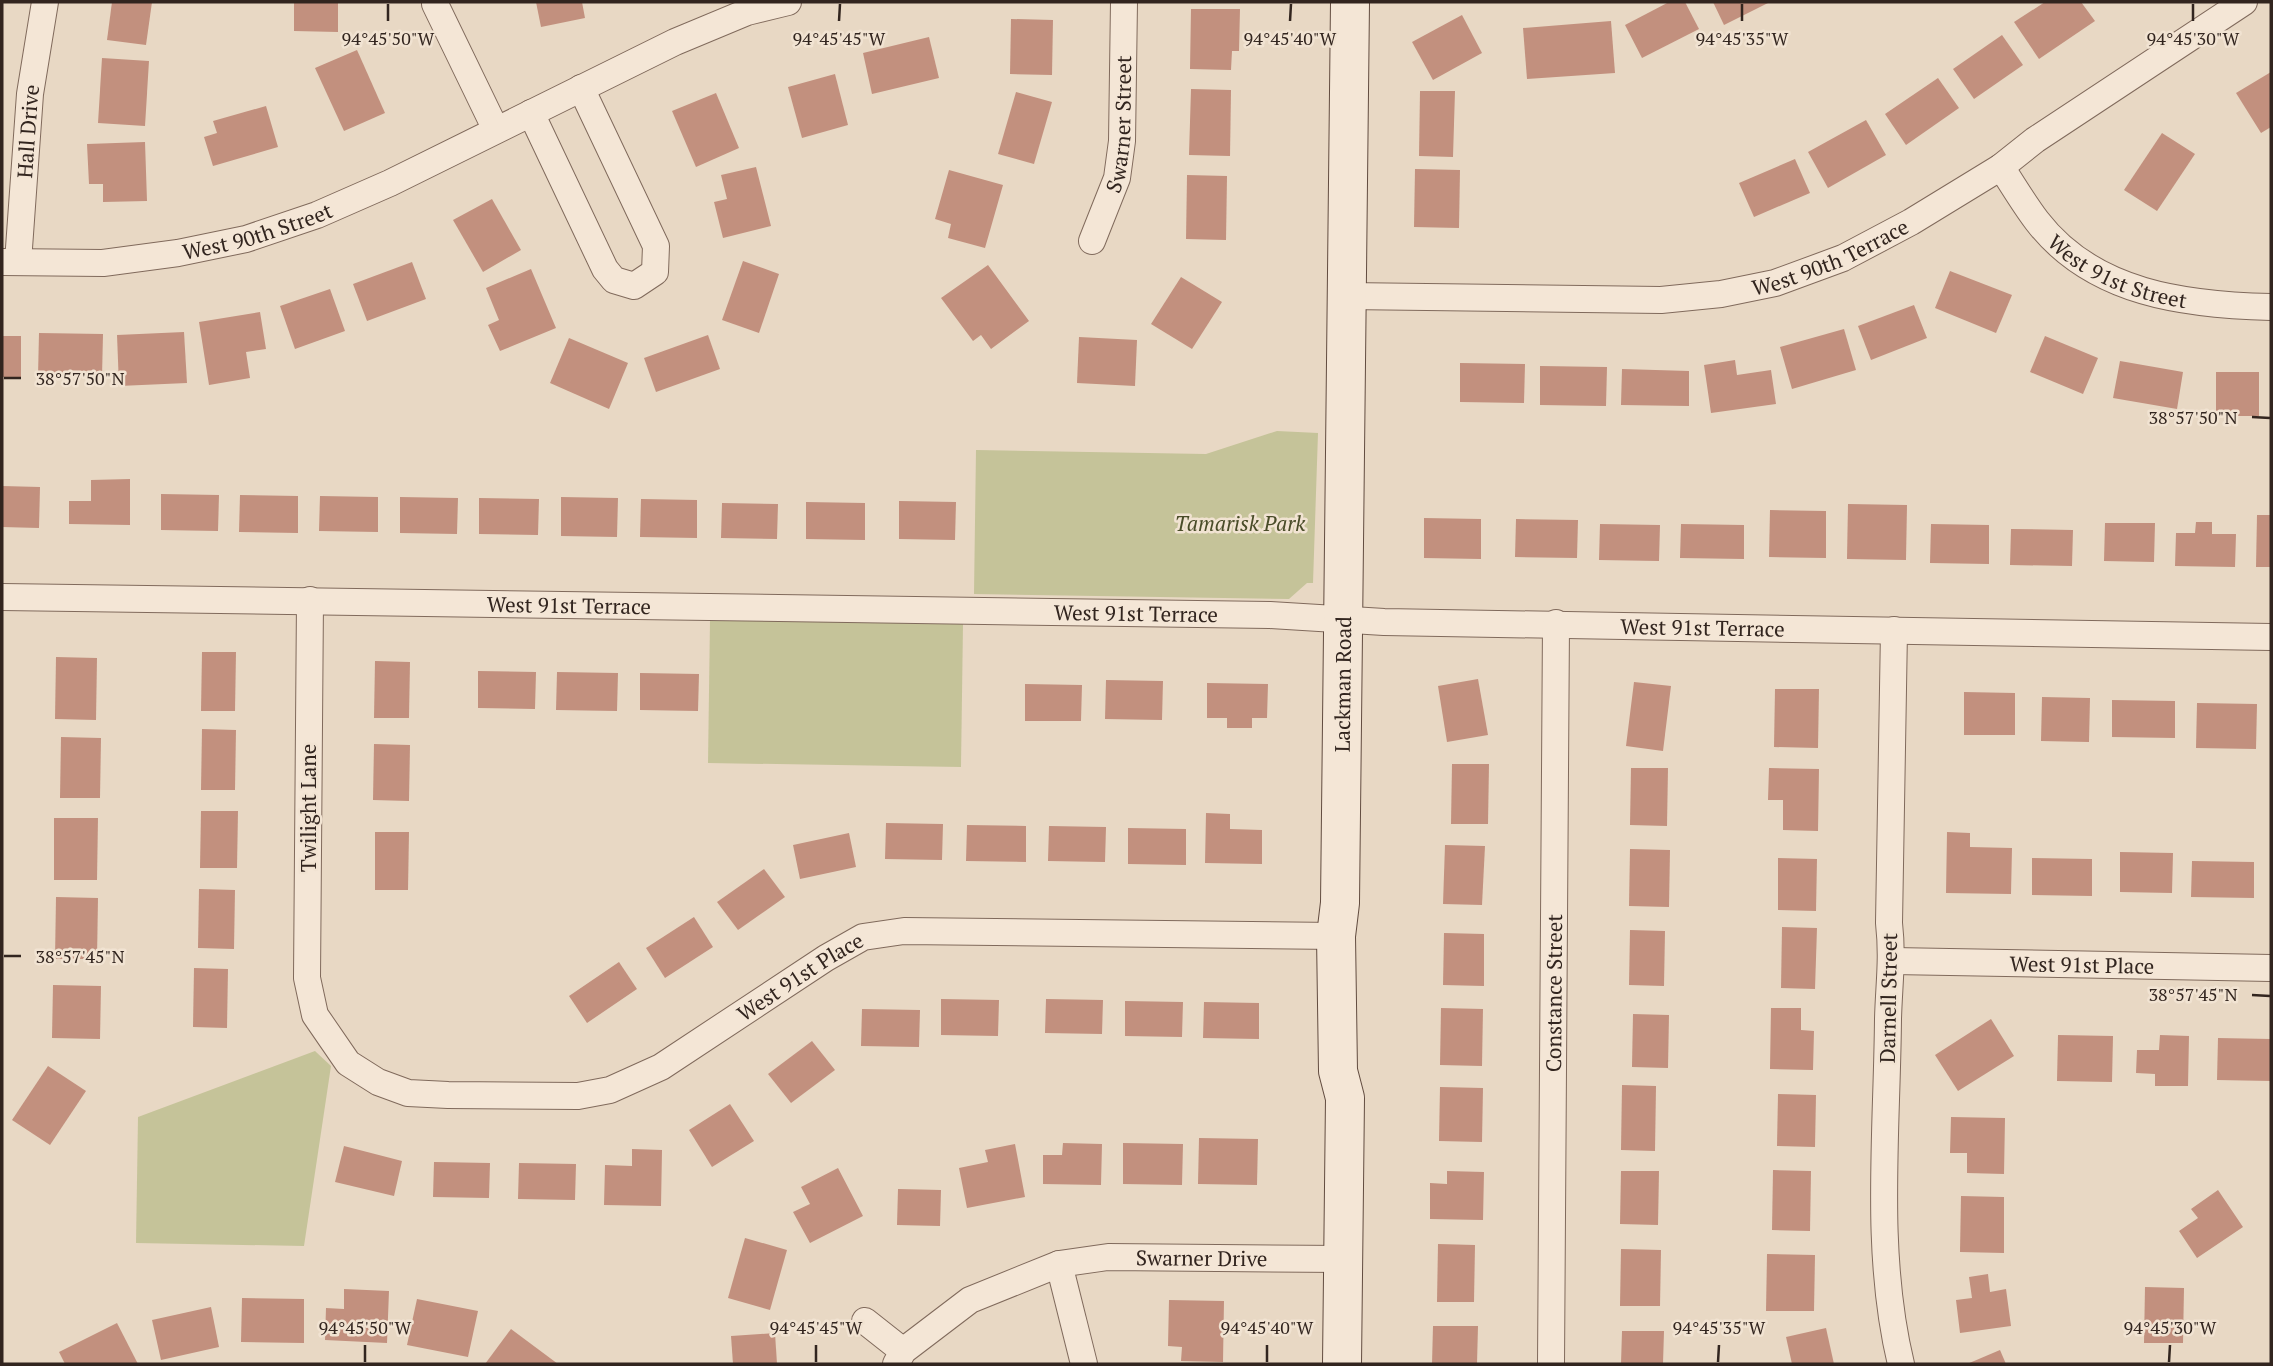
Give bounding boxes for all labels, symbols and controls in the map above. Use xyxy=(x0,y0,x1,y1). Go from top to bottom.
text: 94°45'50"W xyxy=(342,26,435,50)
text: 94°45'45"W xyxy=(793,26,886,50)
text: 94°45'40"W xyxy=(1244,26,1337,50)
text: 94°45'35"W xyxy=(1696,26,1789,50)
text: 94°45'30"W xyxy=(2147,26,2240,50)
street label: Swarner Street xyxy=(1099,55,1137,197)
street label: Hall Drive xyxy=(10,82,45,179)
street label: West 90th Street xyxy=(180,196,337,266)
street label: West 90th Terrace xyxy=(1749,212,1913,301)
street label: West 91st Street xyxy=(2042,228,2189,314)
text: 38°57'50"N xyxy=(35,366,125,390)
text: 38°57'50"N xyxy=(2148,405,2238,429)
park label: Tamarisk Park xyxy=(1175,509,1306,537)
street label: West 91st Terrace xyxy=(487,590,651,620)
street label: West 91st Terrace xyxy=(1054,598,1218,628)
street label: West 91st Terrace xyxy=(1620,612,1785,643)
street label: Lackman Road xyxy=(1328,616,1357,752)
street label: Twilight Lane xyxy=(294,744,322,872)
street label: Constance Street xyxy=(1539,914,1568,1072)
street label: West 91st Place xyxy=(731,926,868,1027)
street label: Darnell Street xyxy=(1873,932,1903,1063)
text: 38°57'45"N xyxy=(35,944,125,968)
street label: West 91st Place xyxy=(2009,949,2155,980)
text: 38°57'45"N xyxy=(2148,982,2238,1006)
street label: Swarner Drive xyxy=(1136,1243,1267,1272)
text: 94°45'50"W xyxy=(319,1315,412,1339)
text: 94°45'45"W xyxy=(770,1315,863,1339)
text: 94°45'40"W xyxy=(1221,1315,1314,1339)
text: 94°45'35"W xyxy=(1673,1315,1766,1339)
text: 94°45'30"W xyxy=(2124,1315,2217,1339)

